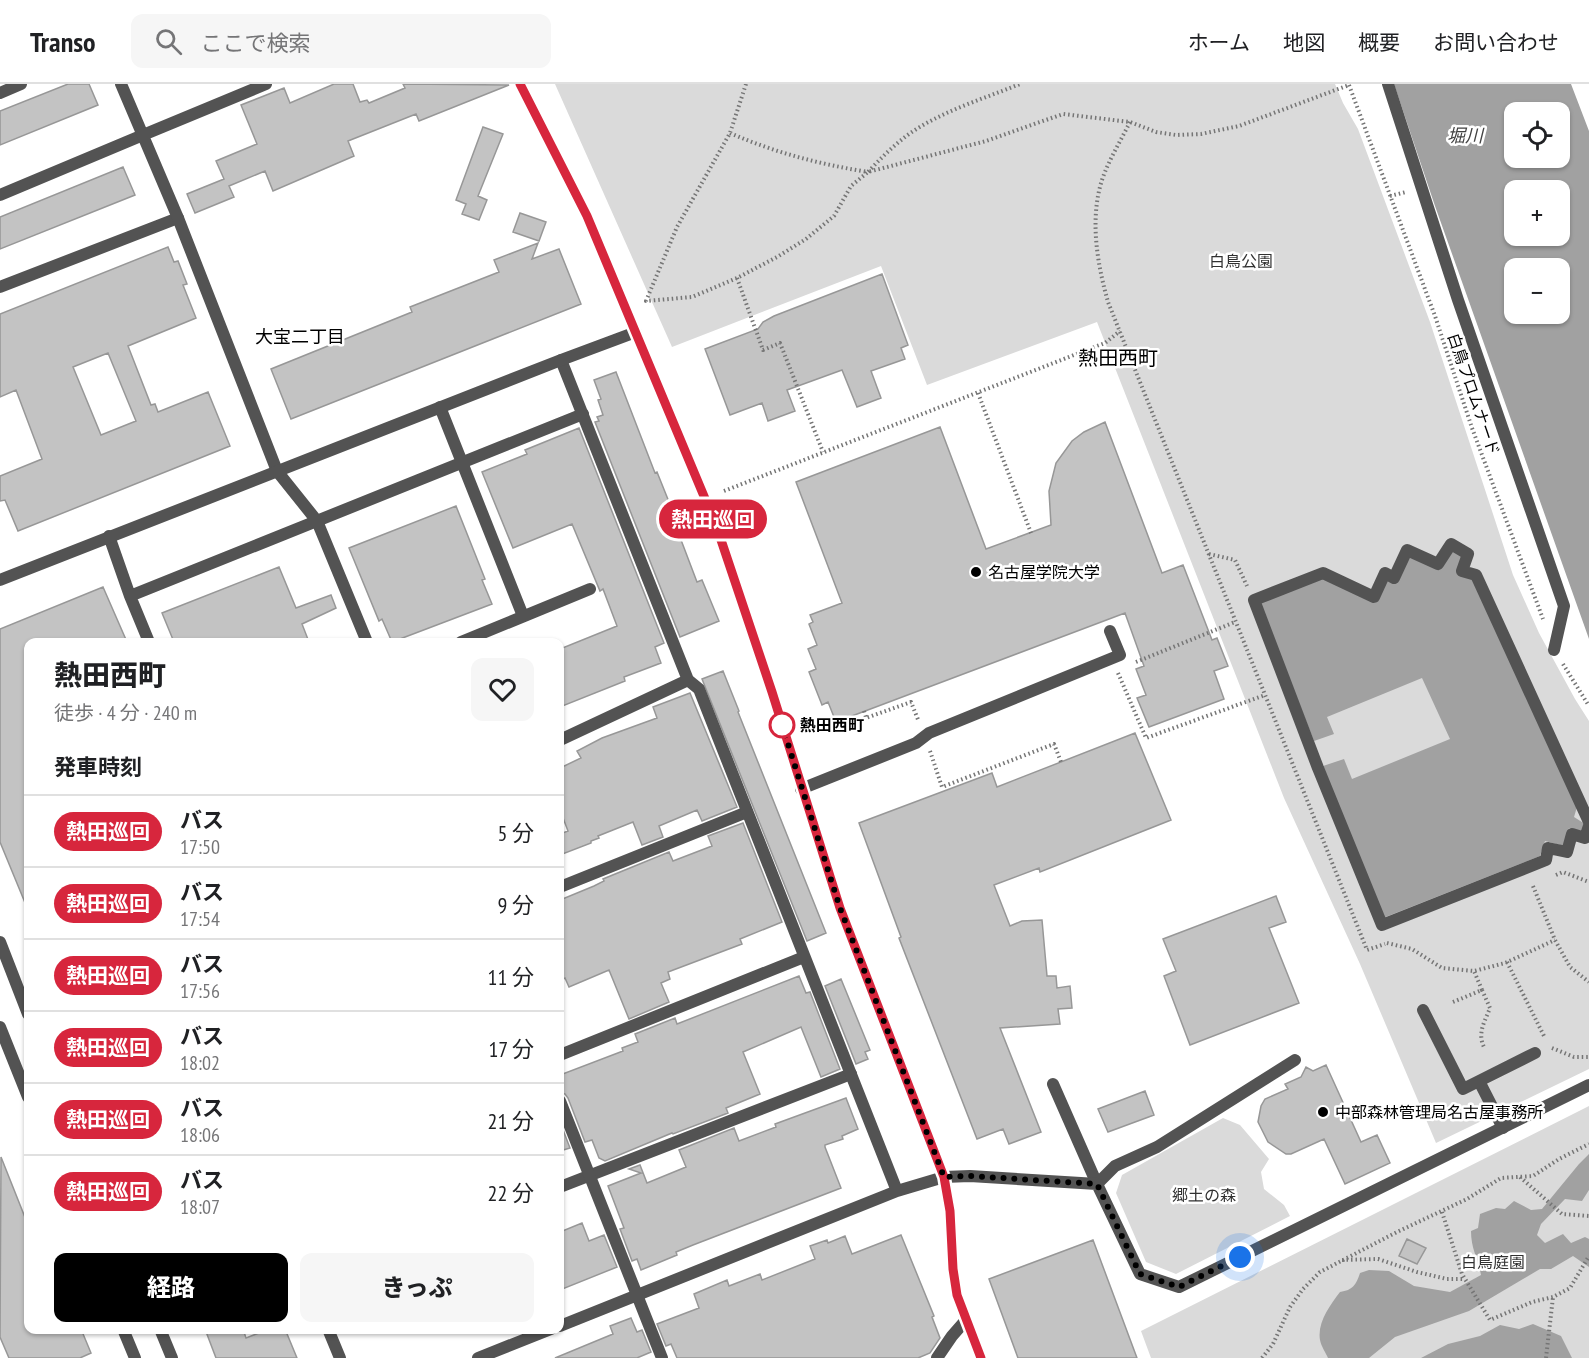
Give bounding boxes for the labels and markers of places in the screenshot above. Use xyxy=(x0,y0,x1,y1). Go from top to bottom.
place label: 名古屋学院大学 xyxy=(988,562,1100,582)
marker: 名古屋学院大学 xyxy=(969,565,983,579)
marker: 熱田西町 xyxy=(769,712,795,738)
place label: 熱田西町 xyxy=(800,715,864,735)
place label: 中部森林管理局名古屋事務所 xyxy=(1335,1102,1543,1122)
marker: 中部森林管理局名古屋事務所 xyxy=(1316,1105,1330,1119)

